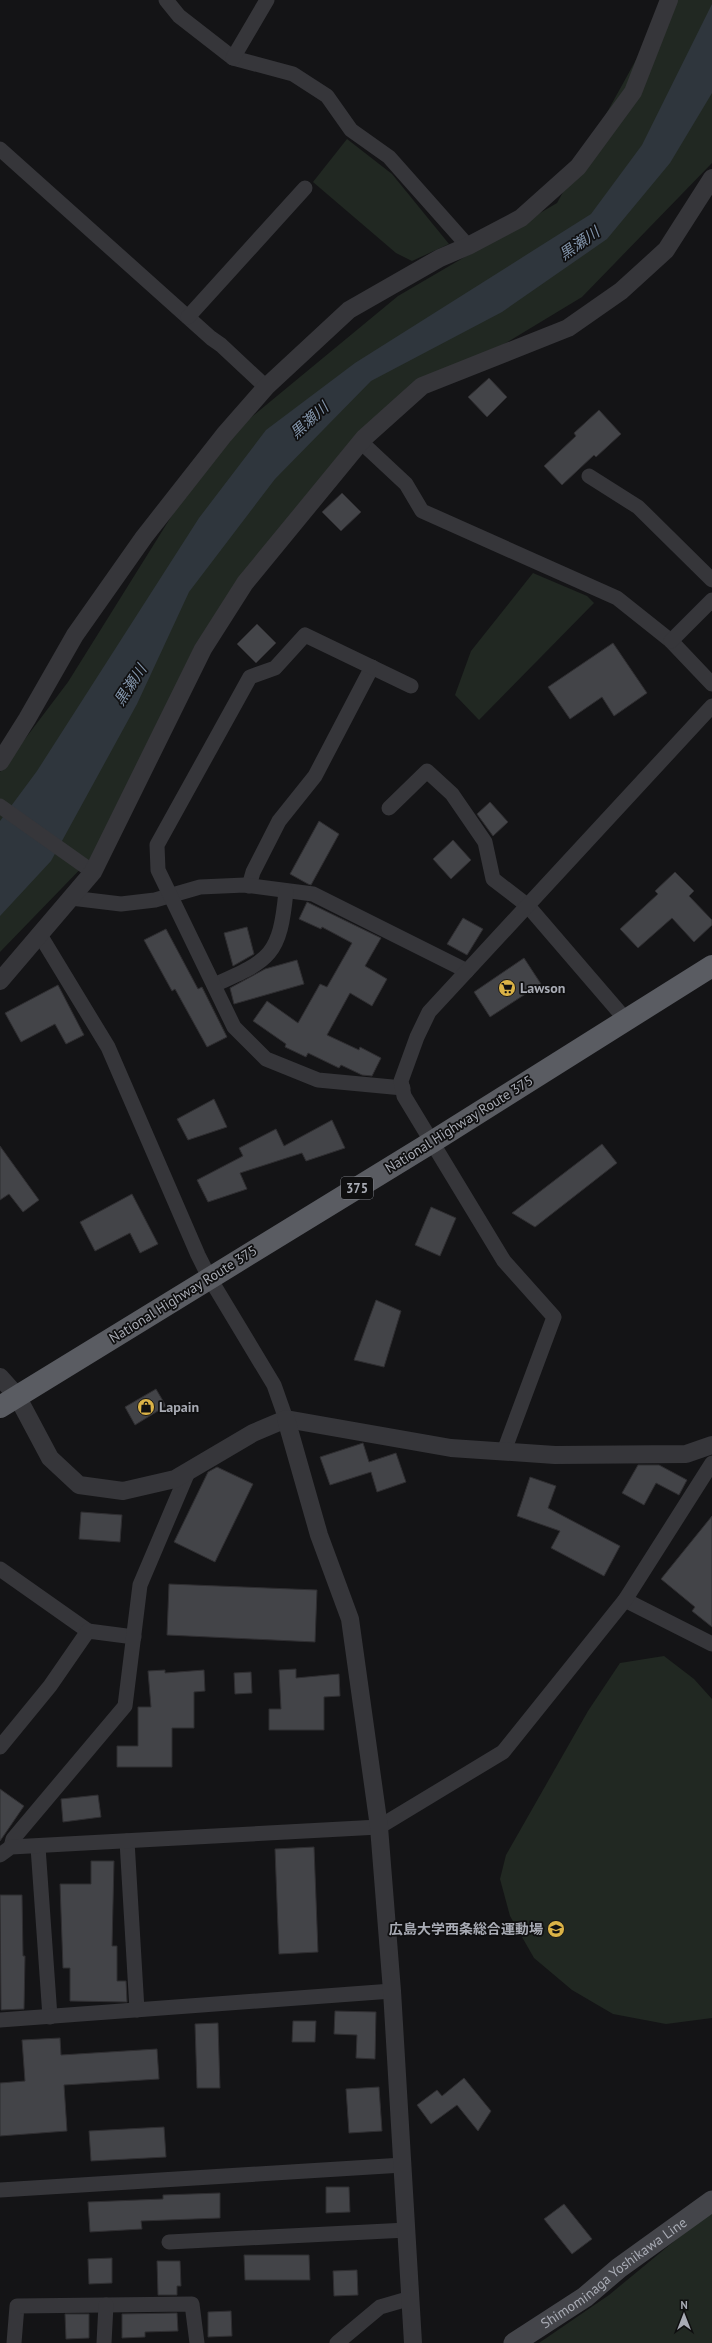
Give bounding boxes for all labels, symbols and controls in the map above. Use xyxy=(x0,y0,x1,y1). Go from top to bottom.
water label: 黒瀬川 xyxy=(555,221,605,264)
water label: 黒瀬川 xyxy=(286,397,334,442)
water label: 黒瀬川 xyxy=(110,659,151,709)
supermarket icon: Lawson xyxy=(497,978,517,998)
place label: Lawson xyxy=(520,979,565,997)
street label: National Highway Route 375 xyxy=(382,1071,536,1177)
road number: 375 xyxy=(341,1177,373,1199)
street label: National Highway Route 375 xyxy=(106,1241,260,1347)
shop icon: Lapain xyxy=(136,1397,156,1417)
place label: Lapain xyxy=(159,1398,199,1416)
school or university icon: 広島大学西条総合運動場 xyxy=(546,1919,566,1939)
place label: 広島大学西条総合運動場 xyxy=(389,1920,543,1938)
street label: Shimominaga Yoshikawa Line xyxy=(537,2213,690,2332)
north arrow xyxy=(664,2295,704,2335)
text: N xyxy=(680,2298,688,2312)

